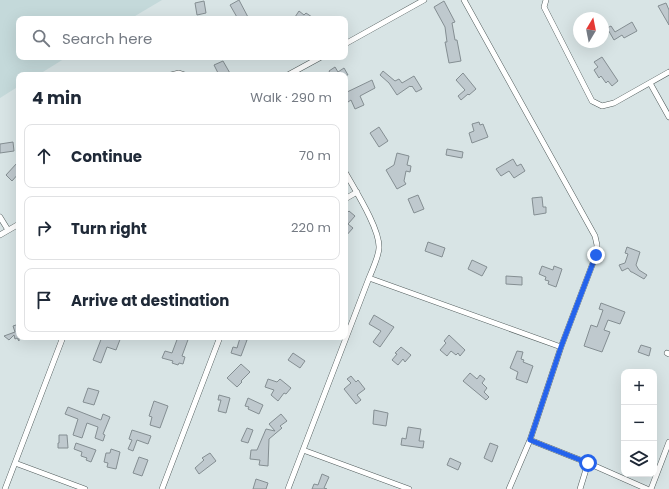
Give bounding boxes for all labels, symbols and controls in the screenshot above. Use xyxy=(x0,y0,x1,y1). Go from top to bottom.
north arrow xyxy=(573,12,609,48)
search box xyxy=(16,16,348,60)
icon: search xyxy=(30,27,52,49)
text: Search here xyxy=(62,28,152,49)
text: 4 min xyxy=(32,86,82,110)
text: Walk · 290 m xyxy=(250,88,332,107)
icon: ahead xyxy=(33,145,55,167)
text: Continue xyxy=(71,146,142,167)
text: 70 m xyxy=(299,146,331,165)
icon: right xyxy=(33,217,55,239)
text: Turn right xyxy=(71,218,147,239)
text: 220 m xyxy=(291,218,331,237)
route end xyxy=(587,246,605,264)
icon: arrive xyxy=(33,289,55,311)
text: Arrive at destination xyxy=(71,290,229,311)
map controls xyxy=(621,369,657,477)
button: + xyxy=(621,369,657,405)
button: − xyxy=(621,405,657,441)
button: layers xyxy=(621,441,657,477)
route start xyxy=(579,454,597,472)

